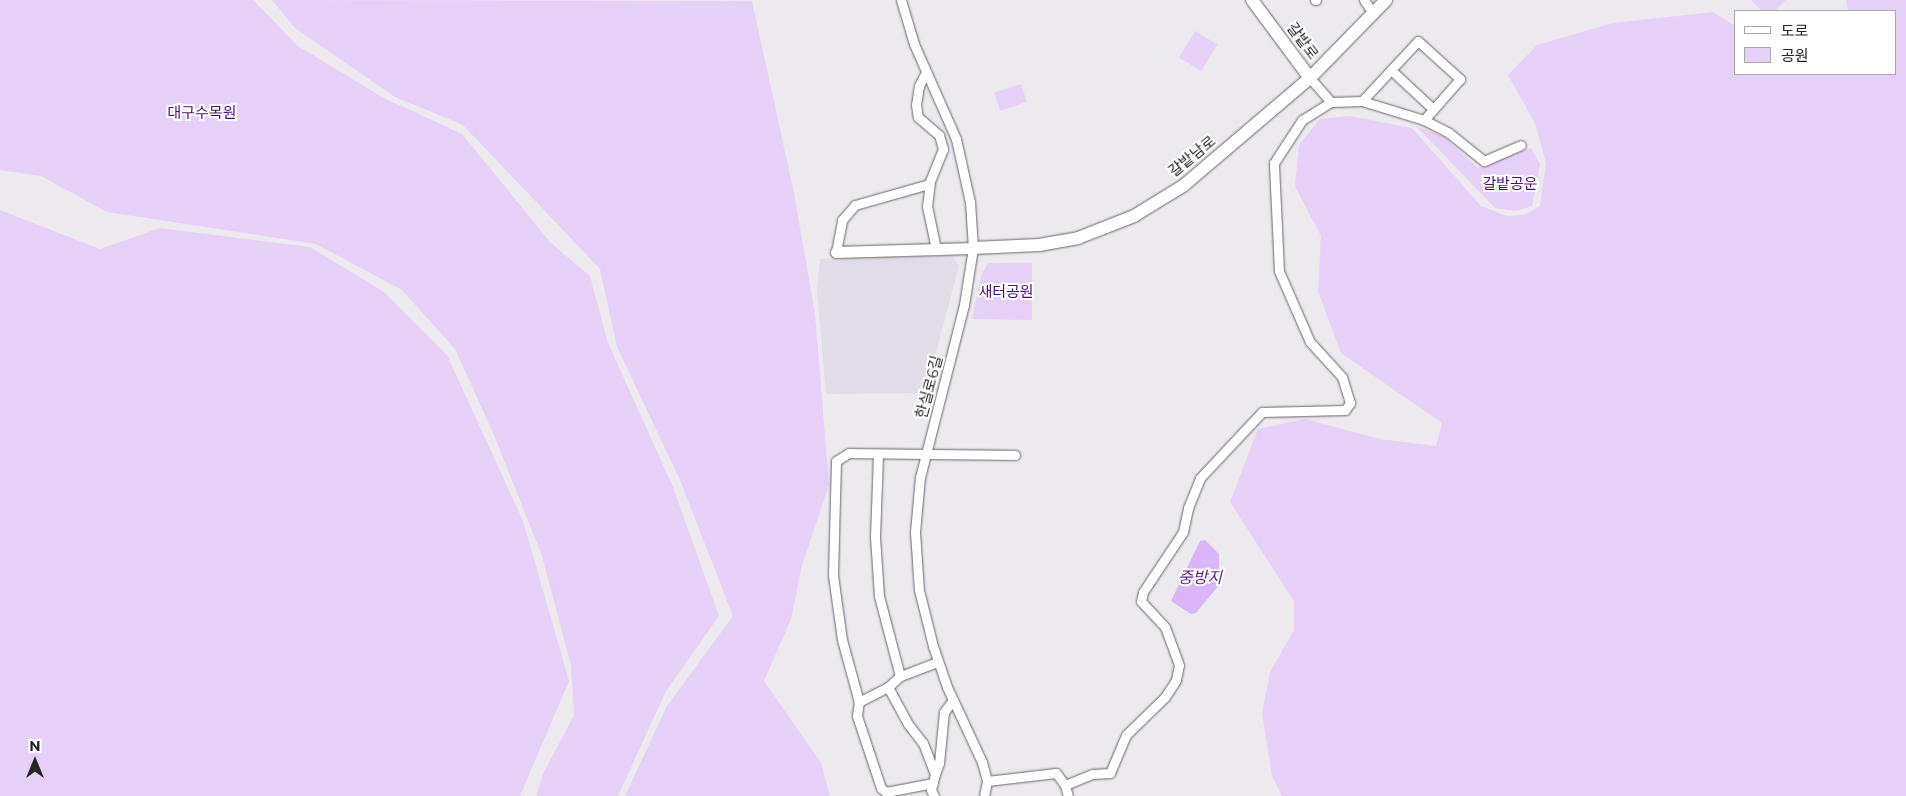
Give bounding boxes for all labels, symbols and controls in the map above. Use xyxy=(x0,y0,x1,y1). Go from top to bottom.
legend xyxy=(1734,10,1896,75)
street label: 갈밭로 xyxy=(1283,19,1323,63)
text: 도로 xyxy=(1781,21,1809,40)
text: 공원 xyxy=(1781,46,1809,65)
park label: 대구수목원 xyxy=(168,104,236,122)
street label: 갈밭남로 xyxy=(1165,132,1219,180)
park label: 갈밭공운 xyxy=(1482,175,1538,193)
park label: 새터공원 xyxy=(978,283,1034,301)
street label: 한실로6길 xyxy=(912,354,946,420)
water label: 중방지 xyxy=(1178,568,1222,588)
north arrow xyxy=(10,736,60,786)
text: N xyxy=(29,737,41,755)

